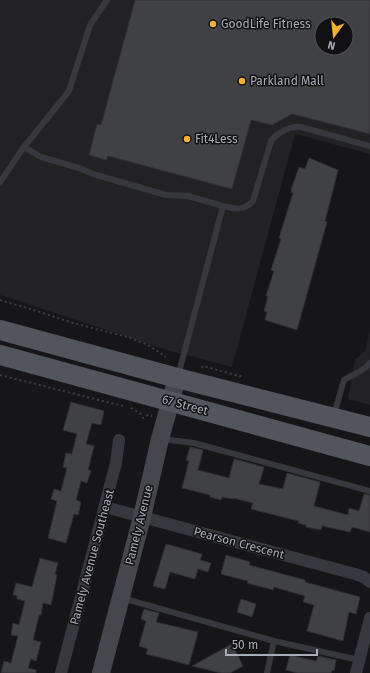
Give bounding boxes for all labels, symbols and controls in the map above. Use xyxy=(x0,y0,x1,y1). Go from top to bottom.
north arrow xyxy=(314,16,354,56)
place label: GoodLife Fitness xyxy=(221,17,311,31)
marker: GoodLife Fitness xyxy=(208,19,218,29)
text: N xyxy=(326,38,337,52)
place label: Parkland Mall xyxy=(250,74,324,88)
marker: Parkland Mall xyxy=(237,76,247,86)
place label: Fit4Less xyxy=(195,132,238,146)
marker: Fit4Less xyxy=(182,134,192,144)
street label: 67 Street xyxy=(160,392,210,418)
street label: Pamely Avenue xyxy=(122,484,156,566)
street label: Pamely Avenue Southeast xyxy=(67,487,117,626)
street label: Pearson Crescent xyxy=(192,524,286,562)
scale bar xyxy=(226,631,317,657)
text: 50 m xyxy=(232,638,258,652)

